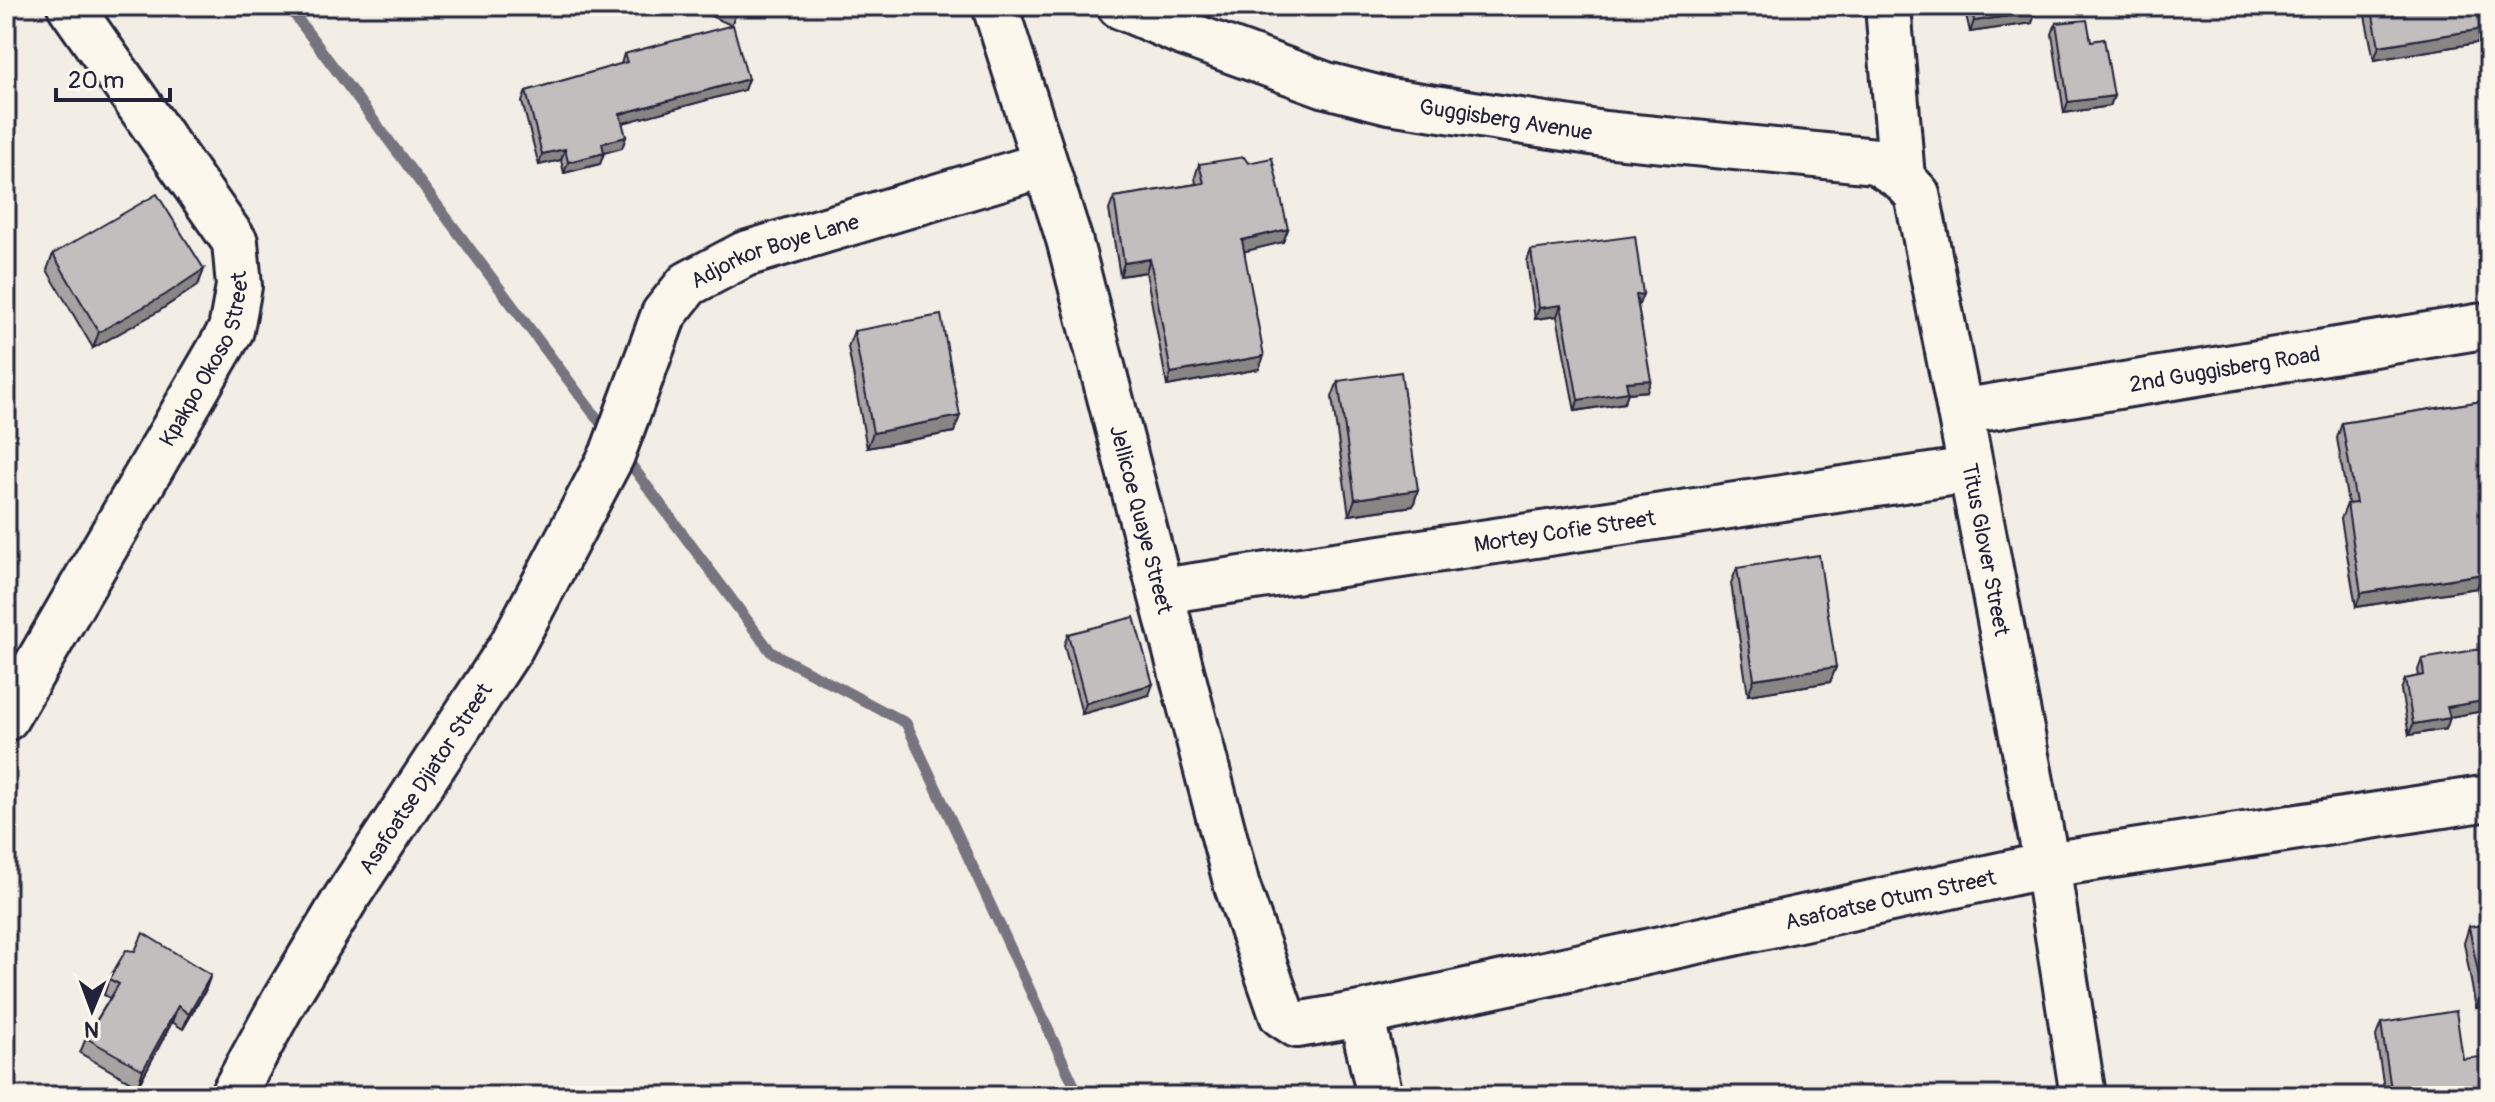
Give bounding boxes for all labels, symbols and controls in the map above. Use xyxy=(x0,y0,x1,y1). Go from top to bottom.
scale bar xyxy=(56,52,170,102)
text: 20 m xyxy=(68,66,124,95)
street label: Guggisberg Avenue xyxy=(1417,93,1594,147)
street label: Adjorkor Boye Lane xyxy=(686,208,862,295)
street label: Kpakpo Okoso Street xyxy=(153,270,254,452)
street label: 2nd Guggisberg Road xyxy=(2127,340,2322,399)
street label: Jellicoe Quaye Street xyxy=(1103,422,1179,617)
street label: Titus Glover Street xyxy=(1955,461,2016,639)
street label: Mortey Cofie Street xyxy=(1472,504,1657,559)
street label: Asafoatse Djiator Street xyxy=(353,678,499,880)
street label: Asafoatse Otum Street xyxy=(1782,864,1999,937)
north arrow xyxy=(52,970,132,1050)
text: N xyxy=(84,1015,99,1043)

